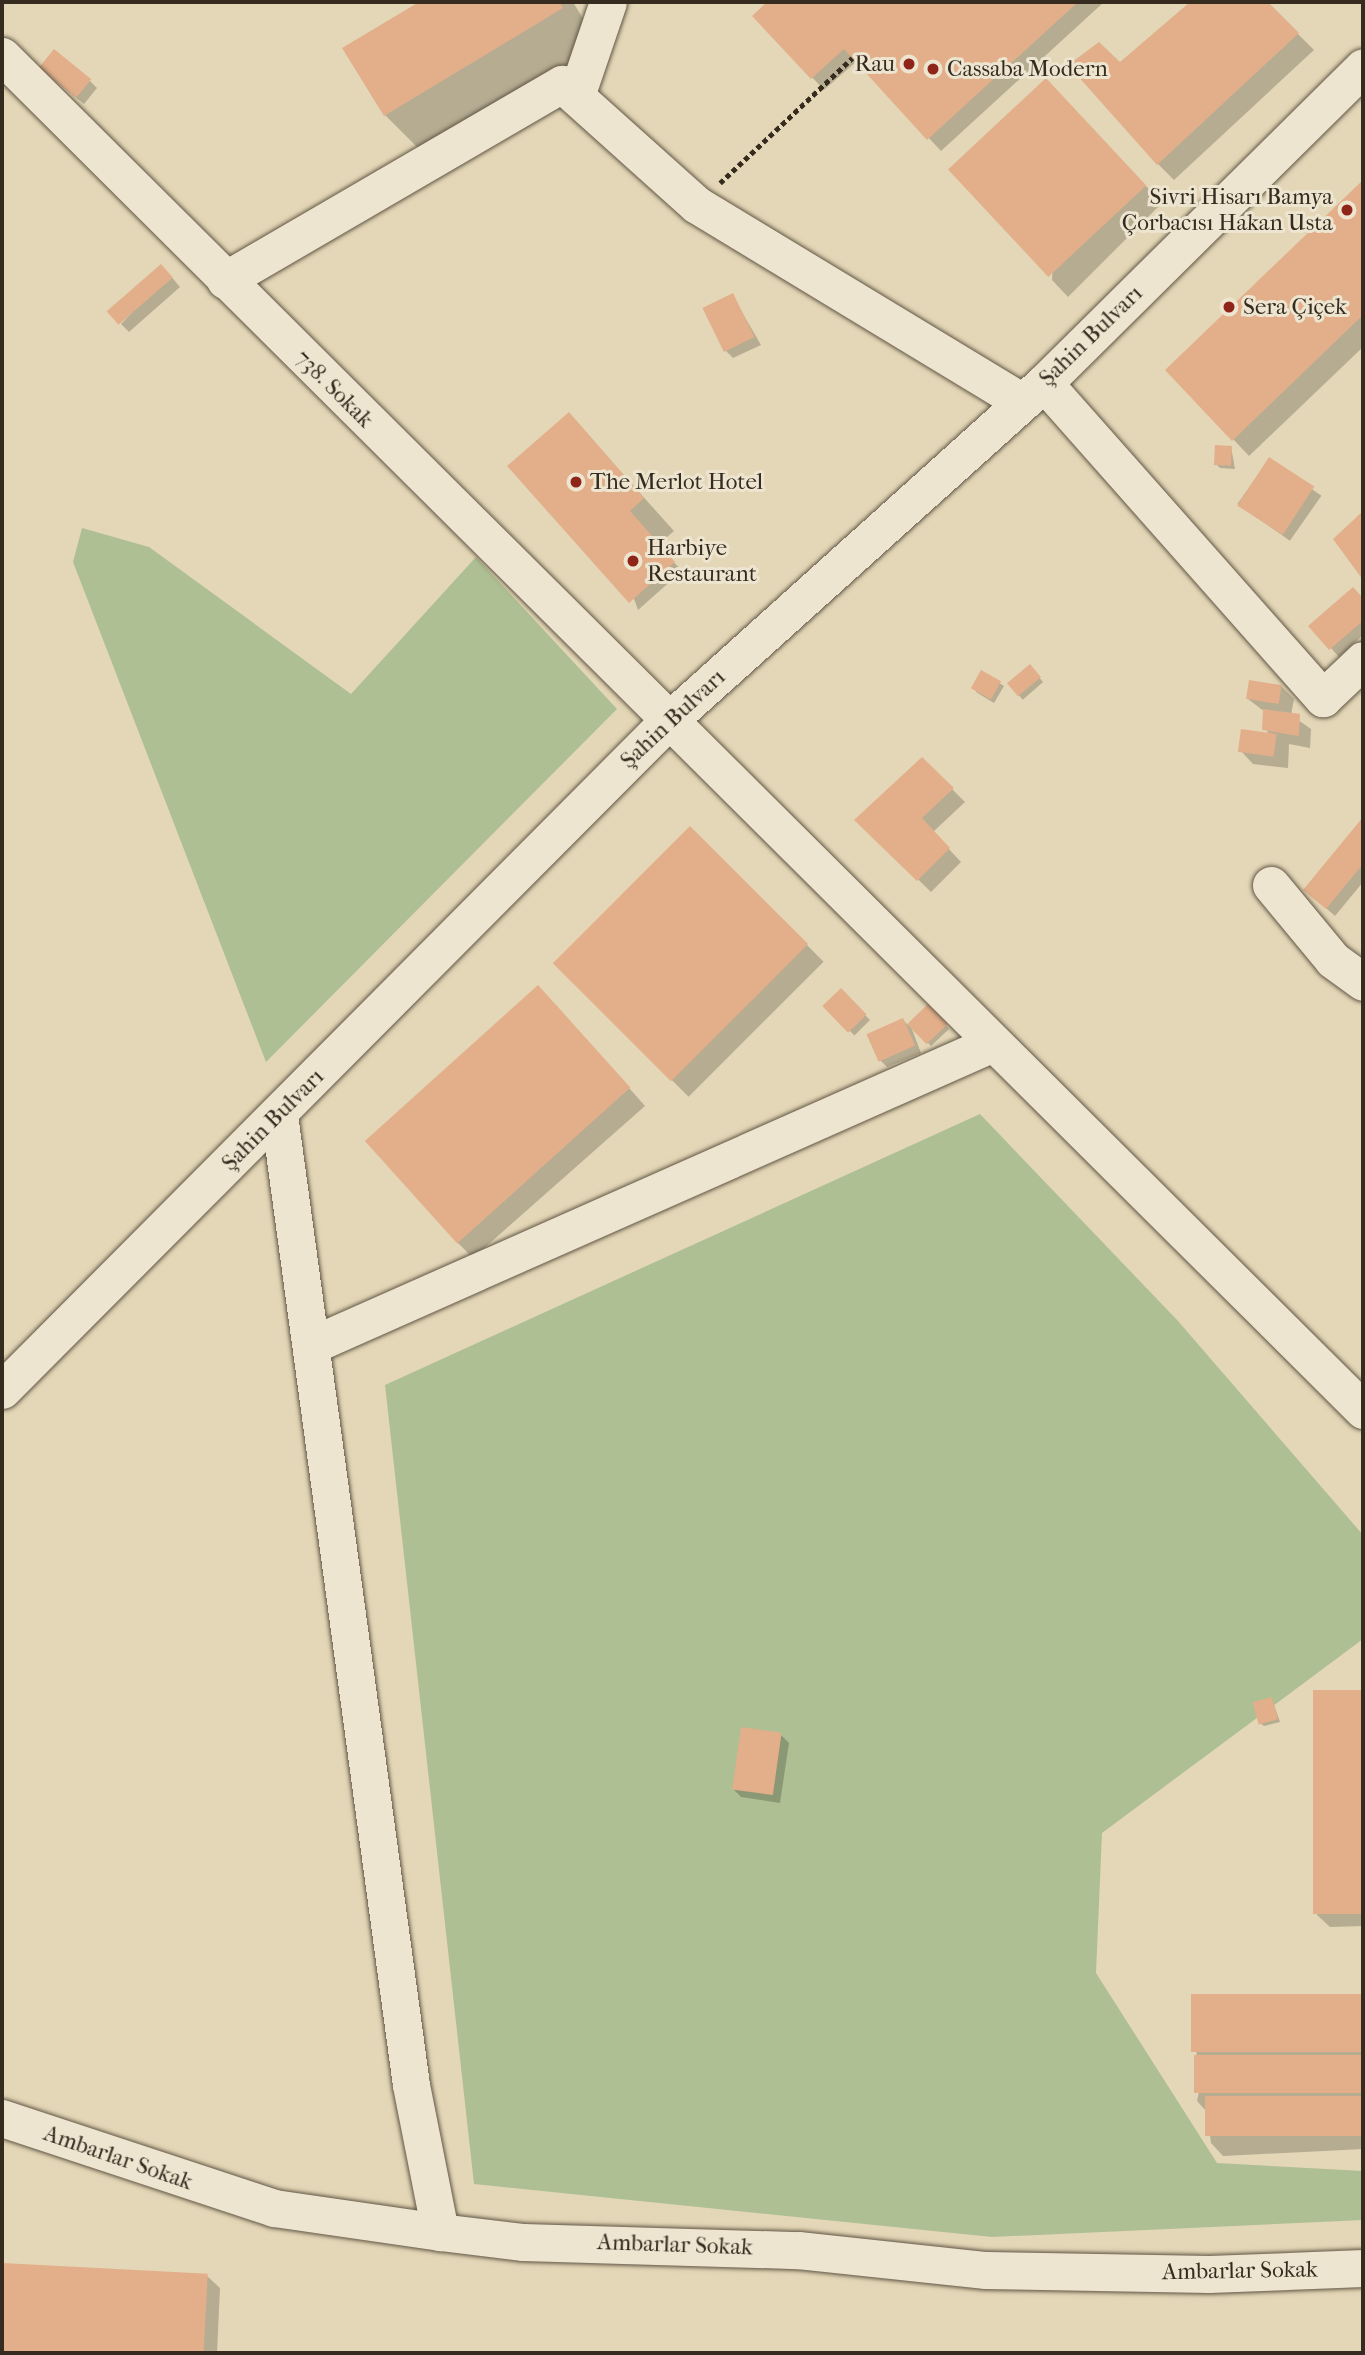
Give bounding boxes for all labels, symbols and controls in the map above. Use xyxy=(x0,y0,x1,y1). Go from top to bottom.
place label: Rau xyxy=(854,50,895,78)
place label: Cassaba Modern xyxy=(947,55,1108,83)
marker: Rau xyxy=(901,56,917,72)
marker: Cassaba Modern xyxy=(925,61,941,77)
place label: Sivri Hisarı Bamya Çorbacısı Hakan Usta xyxy=(1122,183,1333,237)
marker: Sivri Hisarı Bamya Çorbacısı Hakan Usta xyxy=(1339,202,1355,218)
street label: Şahin Bulvarı xyxy=(1034,280,1148,392)
place label: Sera Çiçek xyxy=(1243,293,1347,321)
marker: Sera Çiçek xyxy=(1221,299,1237,315)
street label: 738. Sokak xyxy=(289,344,379,434)
place label: The Merlot Hotel xyxy=(590,468,763,496)
marker: The Merlot Hotel xyxy=(568,474,584,490)
place label: Harbiye Restaurant xyxy=(647,534,757,588)
marker: Harbiye Restaurant xyxy=(625,553,641,569)
street label: Şahin Bulvarı xyxy=(615,664,731,774)
street label: Şahin Bulvarı xyxy=(216,1063,330,1177)
street label: Ambarlar Sokak xyxy=(40,2120,196,2196)
street label: Ambarlar Sokak xyxy=(597,2228,753,2262)
street label: Ambarlar Sokak xyxy=(1162,2256,1318,2286)

